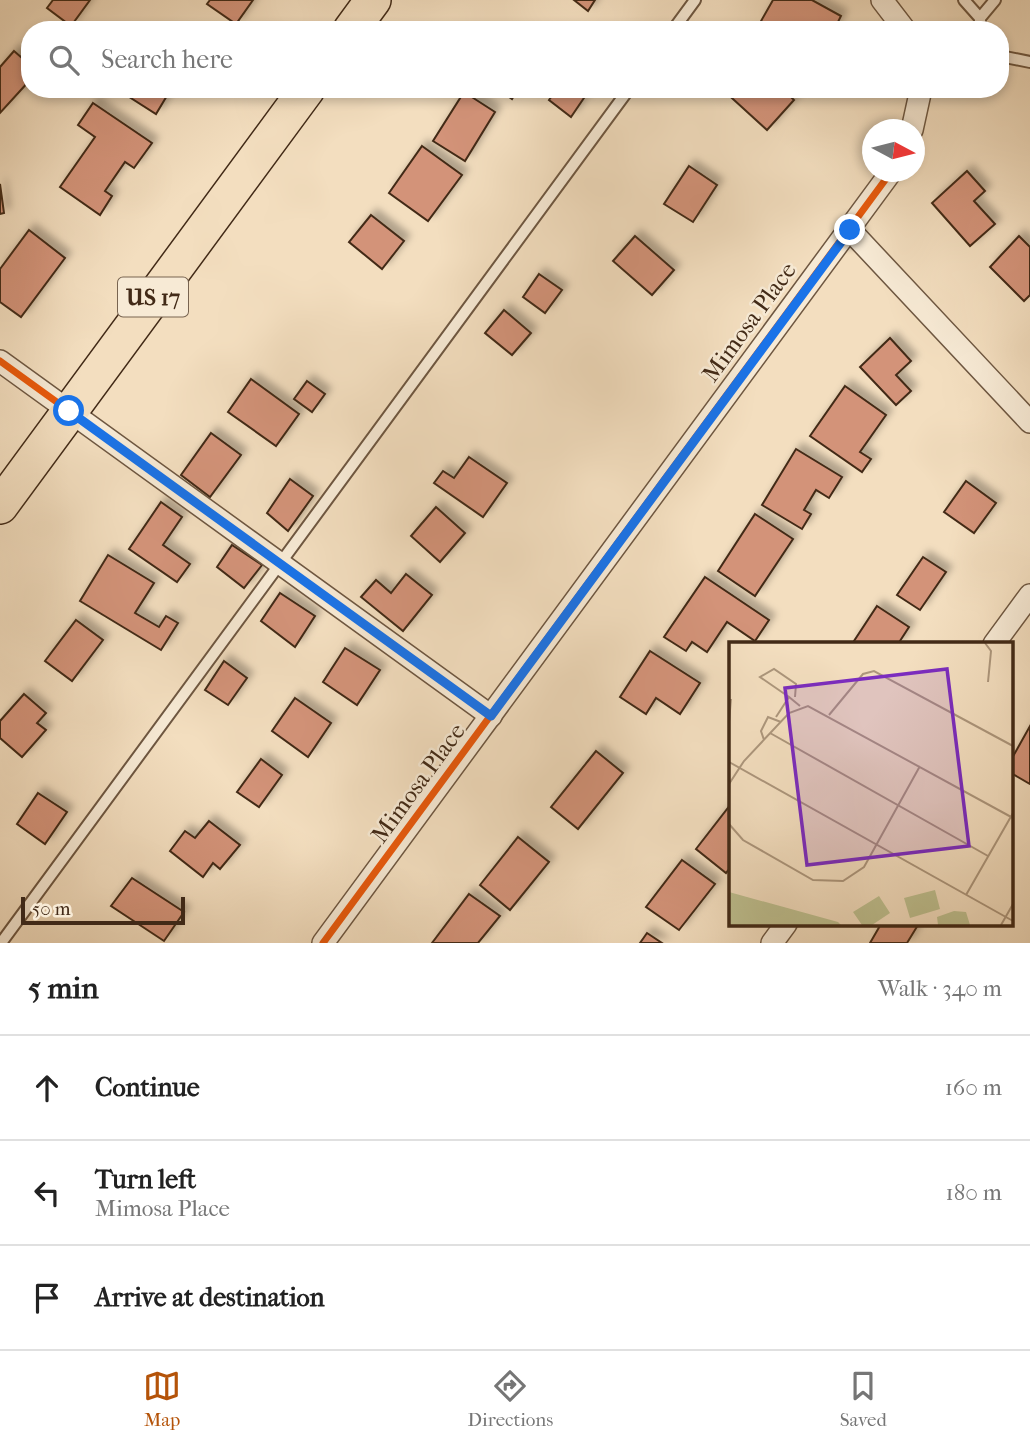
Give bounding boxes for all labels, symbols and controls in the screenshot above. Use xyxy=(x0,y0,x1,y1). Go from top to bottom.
search box xyxy=(21,21,1009,98)
icon: search xyxy=(45,41,83,79)
text: Search here xyxy=(101,44,233,75)
north arrow xyxy=(862,119,925,182)
route end xyxy=(834,214,865,245)
street label: Mimosa Place xyxy=(696,257,802,387)
road number: US 17 xyxy=(118,278,188,316)
route start xyxy=(53,395,84,426)
inset map xyxy=(729,642,1012,926)
street label: Mimosa Place xyxy=(365,718,471,848)
scale bar xyxy=(21,894,186,926)
text: 50 m xyxy=(32,898,71,920)
text: 5 min xyxy=(28,971,99,1006)
text: Walk · 340 m xyxy=(878,975,1002,1002)
icon: ahead xyxy=(28,1069,66,1107)
text: Continue xyxy=(95,1072,200,1103)
text: 160 m xyxy=(945,1074,1002,1101)
text: Turn left xyxy=(95,1164,196,1195)
icon: left xyxy=(28,1174,66,1212)
text: 180 m xyxy=(945,1179,1002,1206)
text: Mimosa Place xyxy=(95,1195,230,1222)
icon: arrive xyxy=(28,1279,66,1317)
text: Arrive at destination xyxy=(95,1282,325,1313)
tab: Map xyxy=(143,1367,181,1431)
tab: Directions xyxy=(468,1367,553,1431)
tab: Saved xyxy=(840,1367,887,1431)

